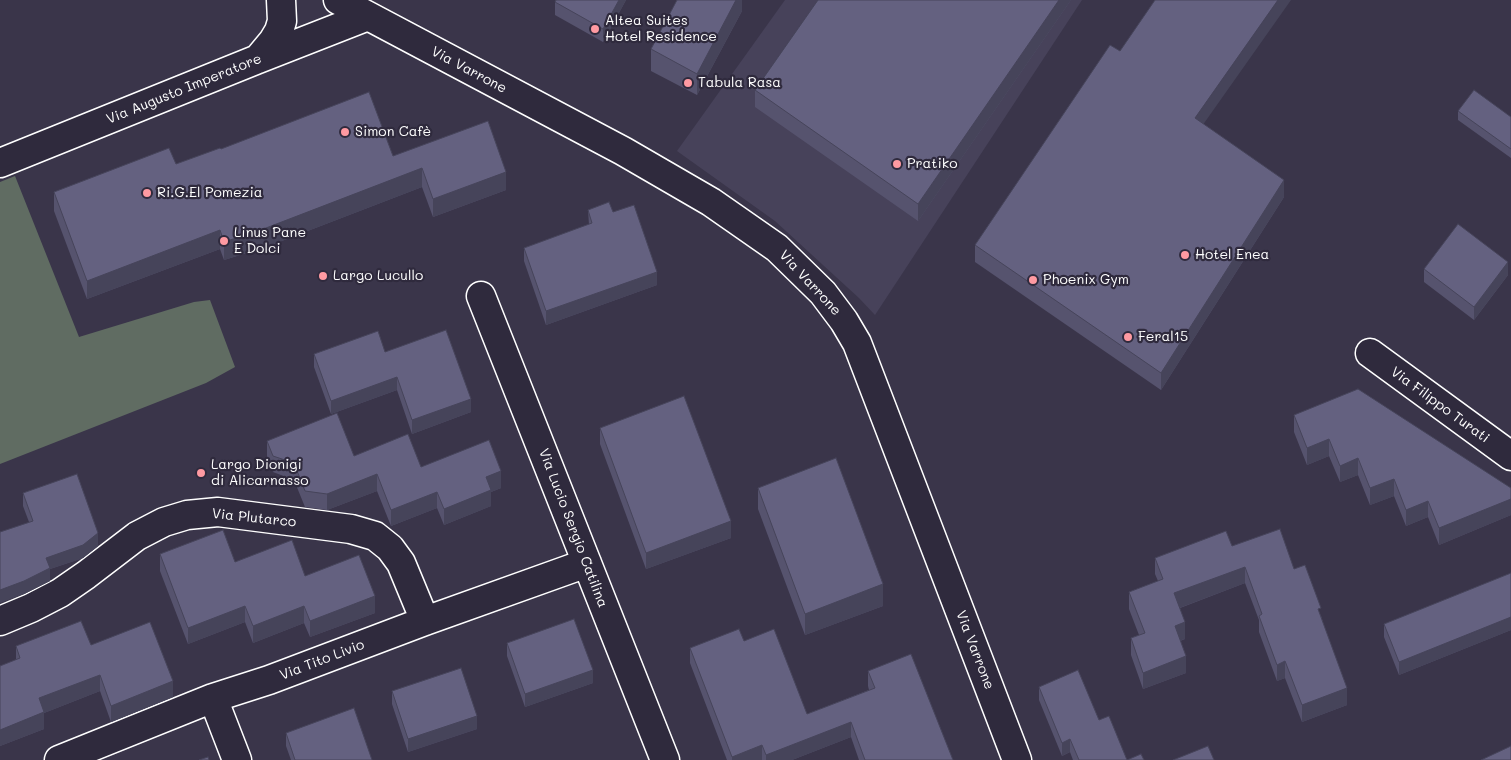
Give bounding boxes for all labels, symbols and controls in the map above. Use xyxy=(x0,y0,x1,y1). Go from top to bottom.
place label: Altea Suites Hotel Residence xyxy=(605,13,717,46)
marker: Altea Suites Hotel Residence xyxy=(589,23,601,35)
street label: Via Varrone xyxy=(428,43,510,97)
street label: Via Augusto Imperatore xyxy=(104,50,264,128)
place label: Tabula Rasa xyxy=(698,75,781,91)
marker: Tabula Rasa xyxy=(682,77,694,89)
place label: Simon Cafè xyxy=(355,124,431,140)
marker: Simon Cafè xyxy=(339,126,351,138)
place label: Pratiko xyxy=(907,156,957,172)
marker: Pratiko xyxy=(891,158,903,170)
place label: Ri.G.El Pomezia xyxy=(157,185,262,201)
marker: Ri.G.El Pomezia xyxy=(141,187,153,199)
place label: Linus Pane E Dolci xyxy=(234,225,306,258)
marker: Linus Pane E Dolci xyxy=(218,235,230,247)
street label: Via Varrone xyxy=(776,247,844,319)
place label: Hotel Enea xyxy=(1195,247,1269,263)
marker: Hotel Enea xyxy=(1179,249,1191,261)
place label: Largo Lucullo xyxy=(333,268,423,284)
marker: Largo Lucullo xyxy=(317,270,329,282)
place label: Phoenix Gym xyxy=(1043,272,1129,288)
marker: Phoenix Gym xyxy=(1027,274,1039,286)
place label: Feral15 xyxy=(1138,329,1188,345)
marker: Feral15 xyxy=(1122,331,1134,343)
street label: Via Filippo Turati xyxy=(1387,363,1493,447)
street label: Via Lucio Sergio Catilina xyxy=(535,446,611,610)
place label: Largo Dionigi di Alicarnasso xyxy=(211,457,308,490)
marker: Largo Dionigi di Alicarnasso xyxy=(195,467,207,479)
street label: Via Plutarco xyxy=(211,505,297,531)
street label: Via Varrone xyxy=(952,608,998,692)
street label: Via Tito Livio xyxy=(277,636,367,684)

